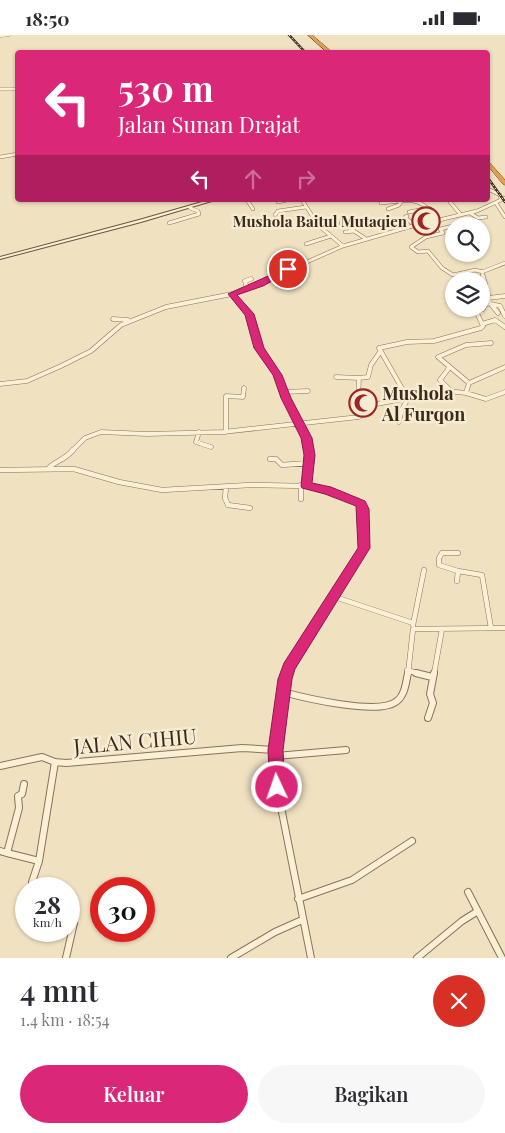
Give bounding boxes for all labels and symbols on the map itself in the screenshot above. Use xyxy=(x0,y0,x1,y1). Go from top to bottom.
mosque icon: Mushola Baitul Mutaqien xyxy=(411,206,441,236)
place label: Mushola Baitul Mutaqien xyxy=(233,211,408,231)
pin xyxy=(267,248,309,290)
place label: Mushola Al Furqon xyxy=(381,381,465,426)
mosque icon: Mushola Al Furqon xyxy=(348,388,378,418)
street label: JALAN CIHIU xyxy=(71,721,198,759)
position arrow xyxy=(250,760,302,812)
speed limit sign: 30 xyxy=(90,877,155,942)

